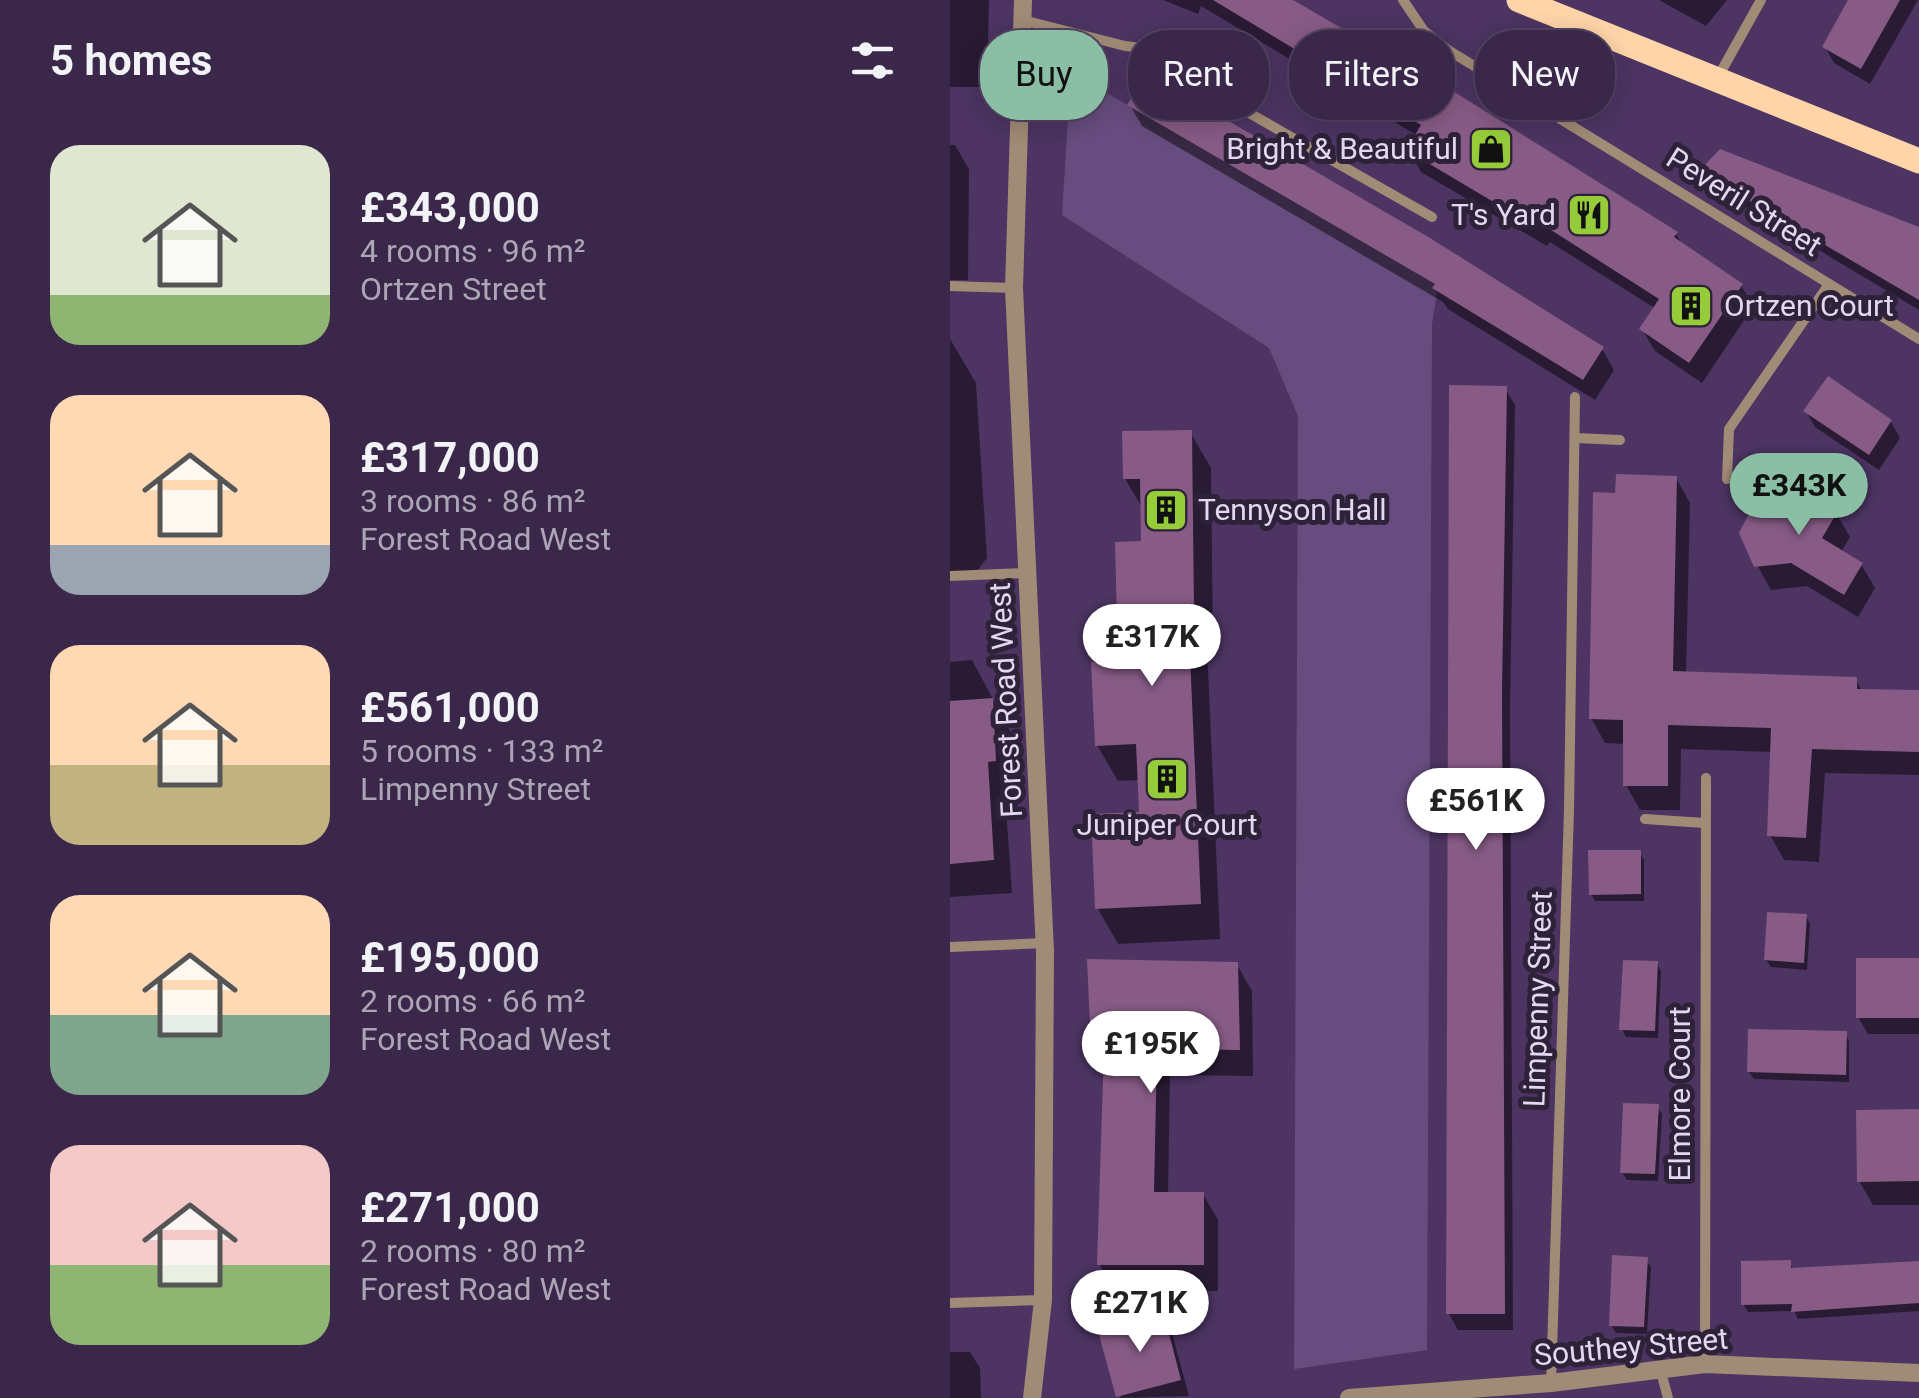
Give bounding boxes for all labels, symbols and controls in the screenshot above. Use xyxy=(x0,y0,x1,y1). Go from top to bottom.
chip: Buy xyxy=(980,30,1108,120)
chip: Rent xyxy=(1128,30,1269,120)
chip: Filters xyxy=(1289,30,1455,120)
chip: New xyxy=(1475,30,1615,120)
icon: filters xyxy=(845,33,900,88)
text: 5 homes xyxy=(50,36,212,85)
shop icon: Bright & Beautiful xyxy=(1468,126,1514,172)
place label: Bright & Beautiful xyxy=(1226,131,1458,166)
street label: Peveril Street xyxy=(1660,140,1828,263)
text: £343,000 xyxy=(360,183,540,232)
icon: home xyxy=(130,185,250,305)
restaurant icon: T's Yard xyxy=(1566,192,1612,238)
place label: T's Yard xyxy=(1451,197,1556,232)
text: 4 rooms · 96 m² xyxy=(360,232,585,270)
text: Ortzen Street xyxy=(360,270,547,308)
building icon: Ortzen Court xyxy=(1668,283,1714,329)
place label: Ortzen Court xyxy=(1724,288,1894,323)
text: £317,000 xyxy=(360,433,540,482)
icon: home xyxy=(130,435,250,555)
pin: £343K xyxy=(1729,453,1869,538)
text: £343K xyxy=(1752,466,1846,504)
text: 3 rooms · 86 m² xyxy=(360,482,585,520)
building icon: Tennyson Hall xyxy=(1143,487,1189,533)
place label: Tennyson Hall xyxy=(1198,492,1387,527)
text: Forest Road West xyxy=(360,520,611,558)
street label: Forest Road West xyxy=(982,581,1029,819)
pin: £317K xyxy=(1082,604,1222,689)
text: £317K xyxy=(1105,617,1199,655)
text: £561,000 xyxy=(360,683,540,732)
icon: home xyxy=(130,685,250,805)
text: 5 rooms · 133 m² xyxy=(360,732,603,770)
building icon: Juniper Court xyxy=(1144,756,1190,802)
pin: £561K xyxy=(1406,768,1546,853)
text: Limpenny Street xyxy=(360,770,591,808)
text: £561K xyxy=(1429,781,1523,819)
place label: Juniper Court xyxy=(1076,807,1258,842)
street label: Limpenny Street xyxy=(1516,890,1559,1108)
text: £195,000 xyxy=(360,933,540,982)
icon: home xyxy=(130,935,250,1055)
text: 2 rooms · 66 m² xyxy=(360,982,585,1020)
street label: Elmore Court xyxy=(1662,1007,1697,1181)
pin: £195K xyxy=(1081,1011,1221,1096)
text: Forest Road West xyxy=(360,1020,611,1058)
text: £195K xyxy=(1104,1024,1198,1062)
text: £271,000 xyxy=(360,1183,540,1232)
icon: home xyxy=(130,1185,250,1305)
text: 2 rooms · 80 m² xyxy=(360,1232,585,1270)
text: Forest Road West xyxy=(360,1270,611,1308)
pin: £271K xyxy=(1070,1270,1210,1355)
text: £271K xyxy=(1093,1283,1187,1321)
street label: Southey Street xyxy=(1533,1321,1729,1372)

